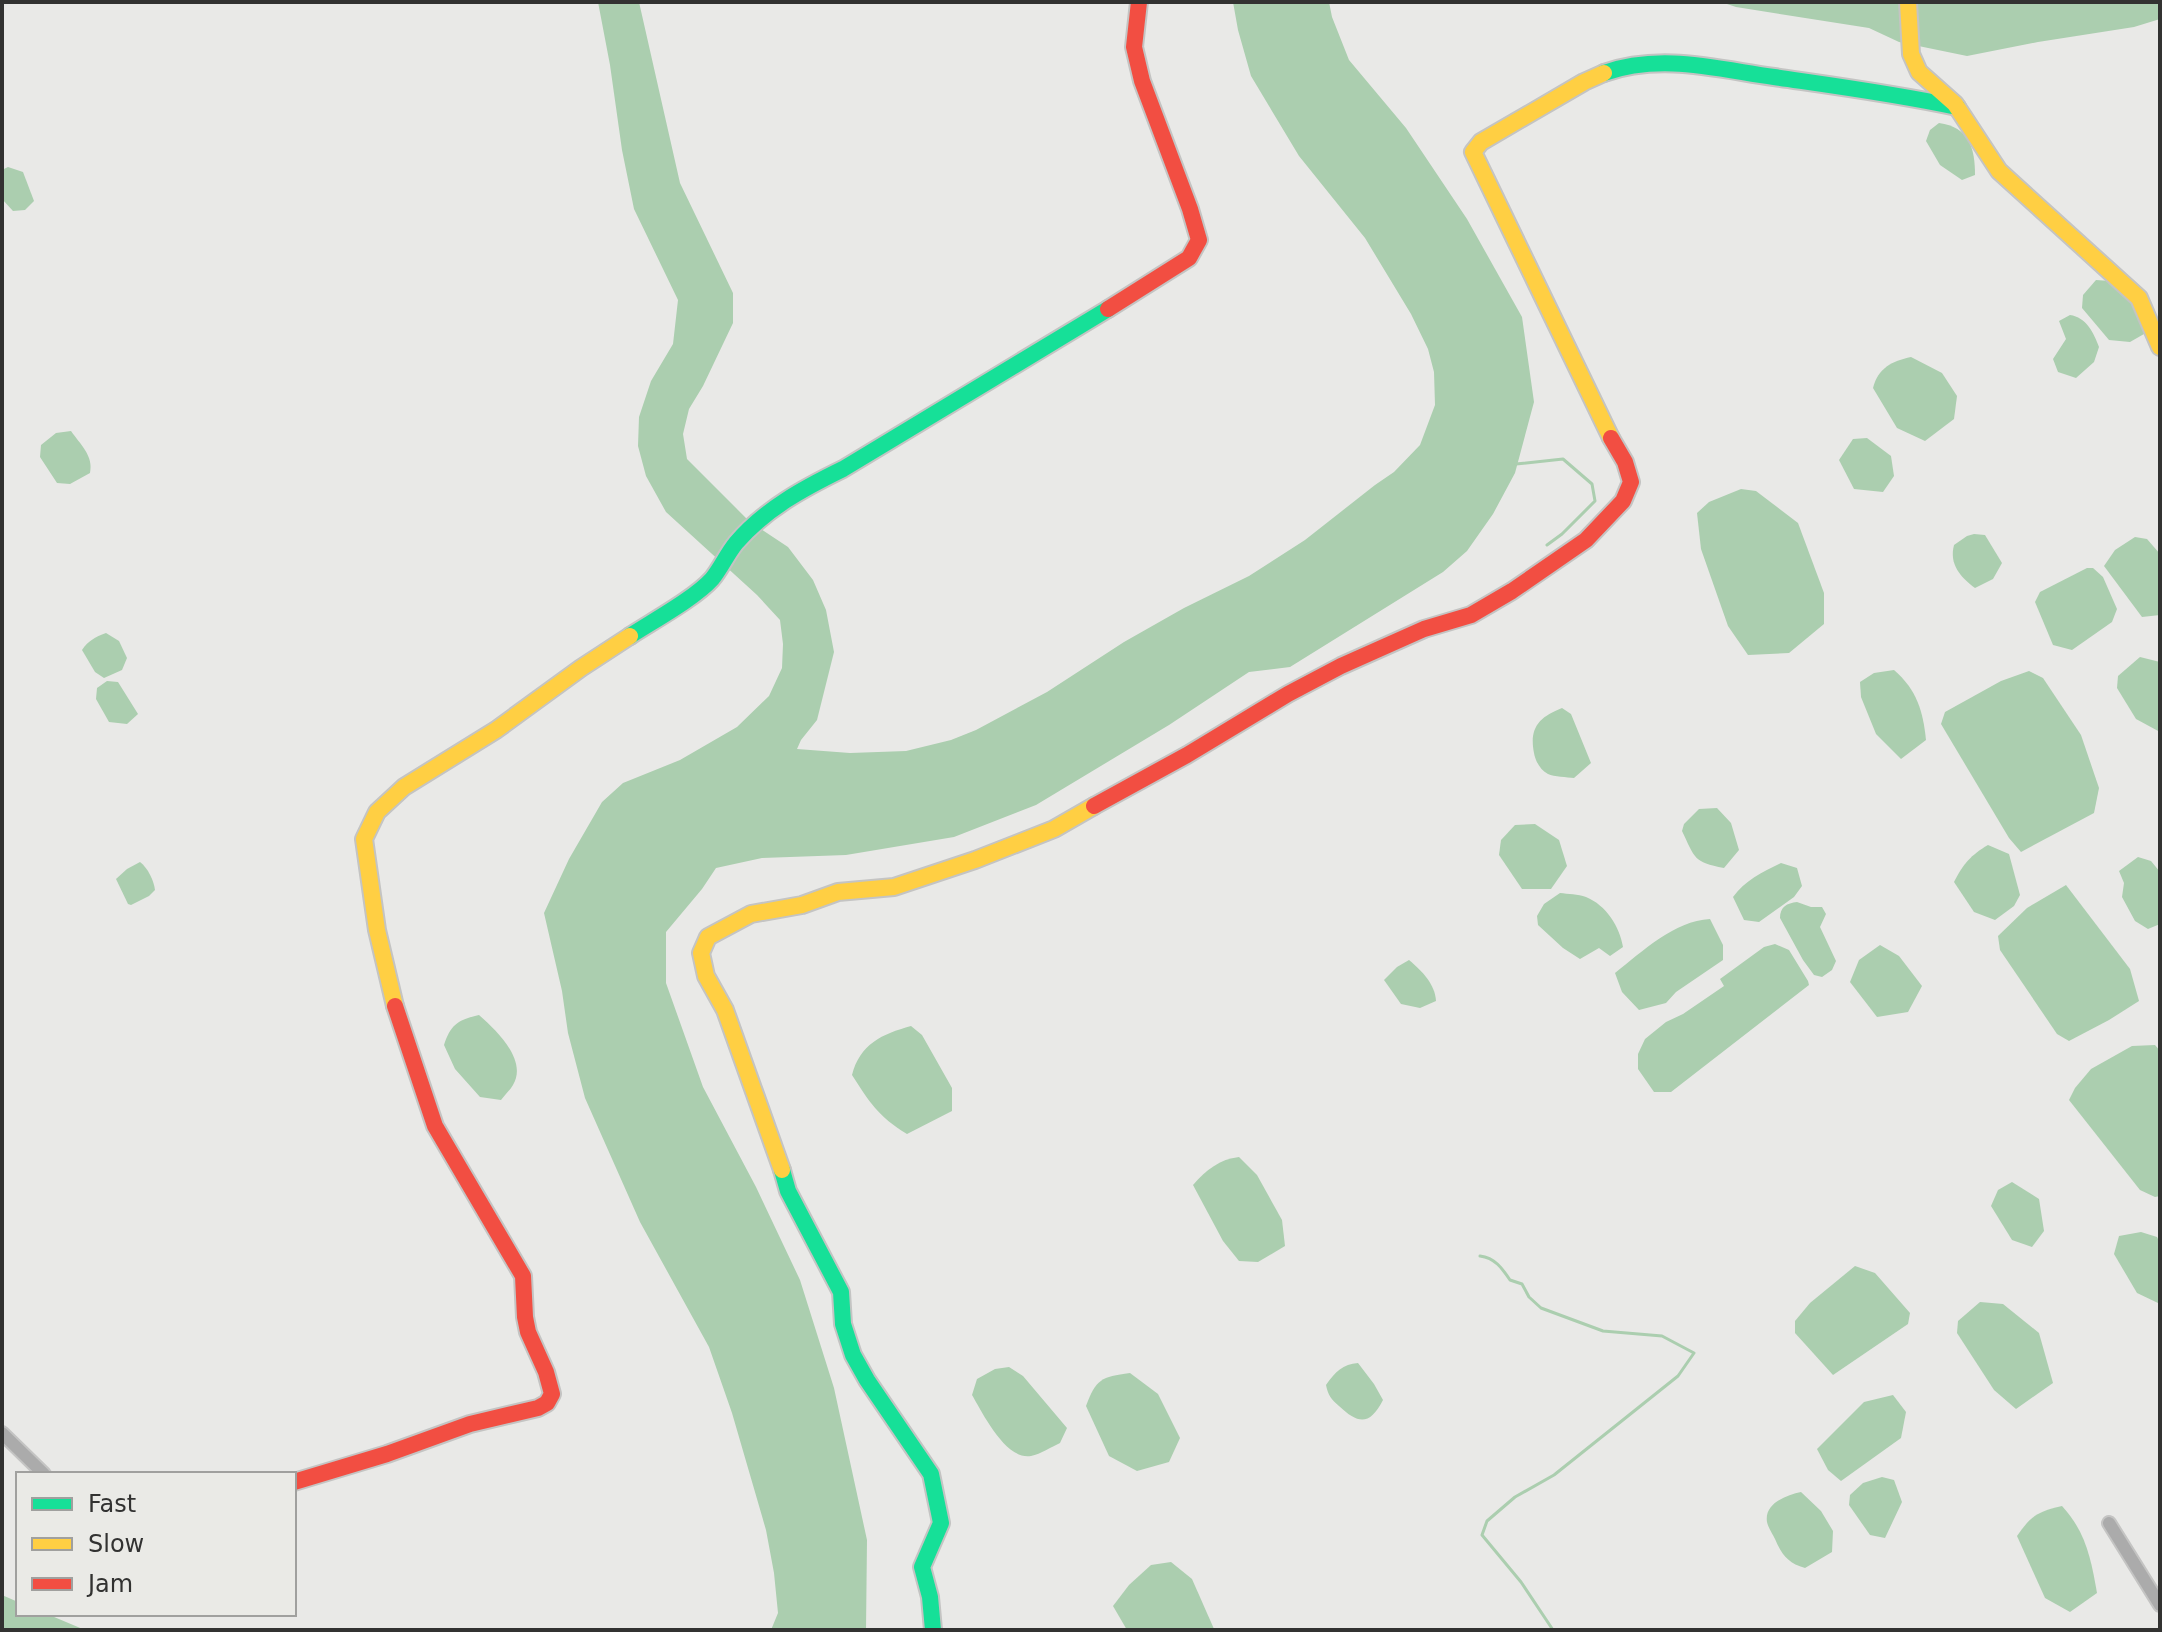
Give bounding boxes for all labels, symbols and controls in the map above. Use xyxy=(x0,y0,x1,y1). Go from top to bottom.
legend xyxy=(16,1472,296,1616)
text: Fast xyxy=(88,1490,136,1518)
text: Slow xyxy=(88,1530,144,1558)
text: Jam xyxy=(86,1570,133,1598)

